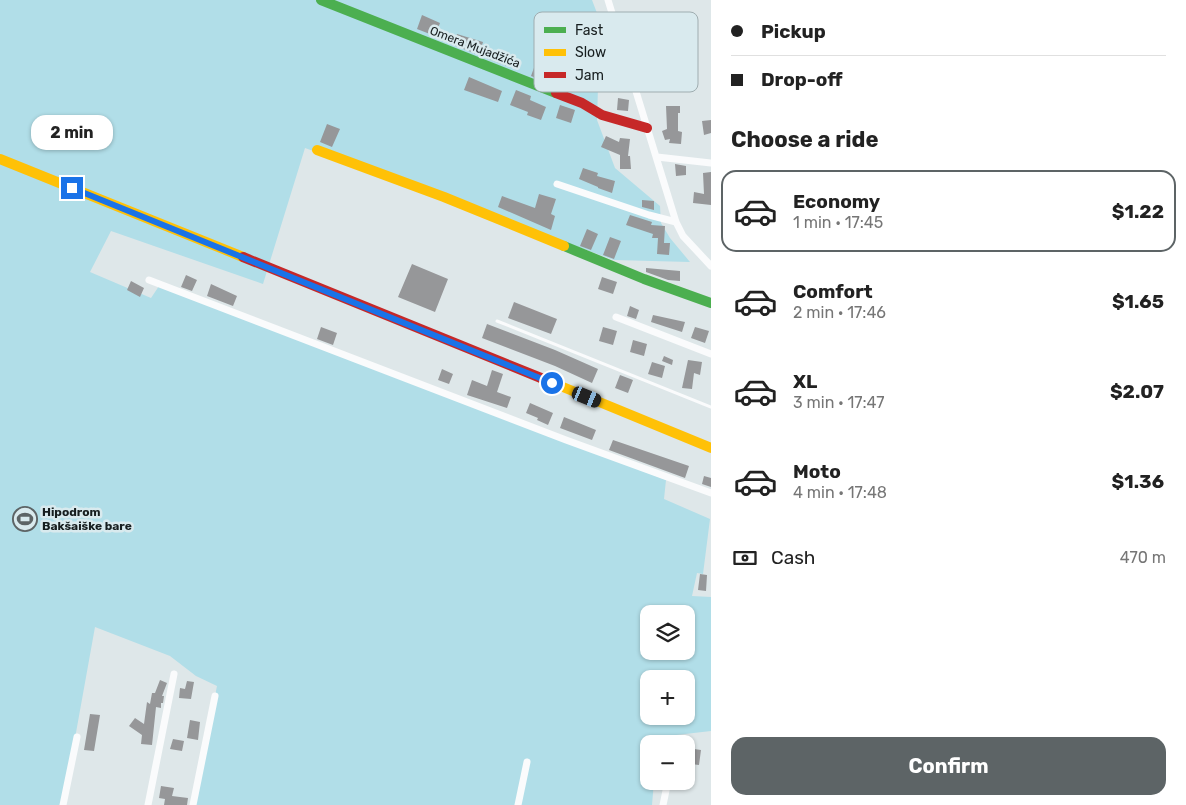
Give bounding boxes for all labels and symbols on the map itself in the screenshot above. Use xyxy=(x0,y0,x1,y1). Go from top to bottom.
legend xyxy=(534,12,698,92)
text: Fast xyxy=(575,22,604,39)
street label: Omera Mujadžića xyxy=(428,23,522,71)
text: Slow xyxy=(575,44,606,61)
text: Jam xyxy=(575,67,604,84)
callout: 2 min xyxy=(31,116,113,150)
route end xyxy=(61,177,83,199)
route start xyxy=(541,372,563,394)
car xyxy=(570,384,603,410)
place label: Hipodrom Bakšaiške bare xyxy=(42,505,132,533)
sports icon: Hipodrom Bakšaiške bare xyxy=(12,506,38,532)

